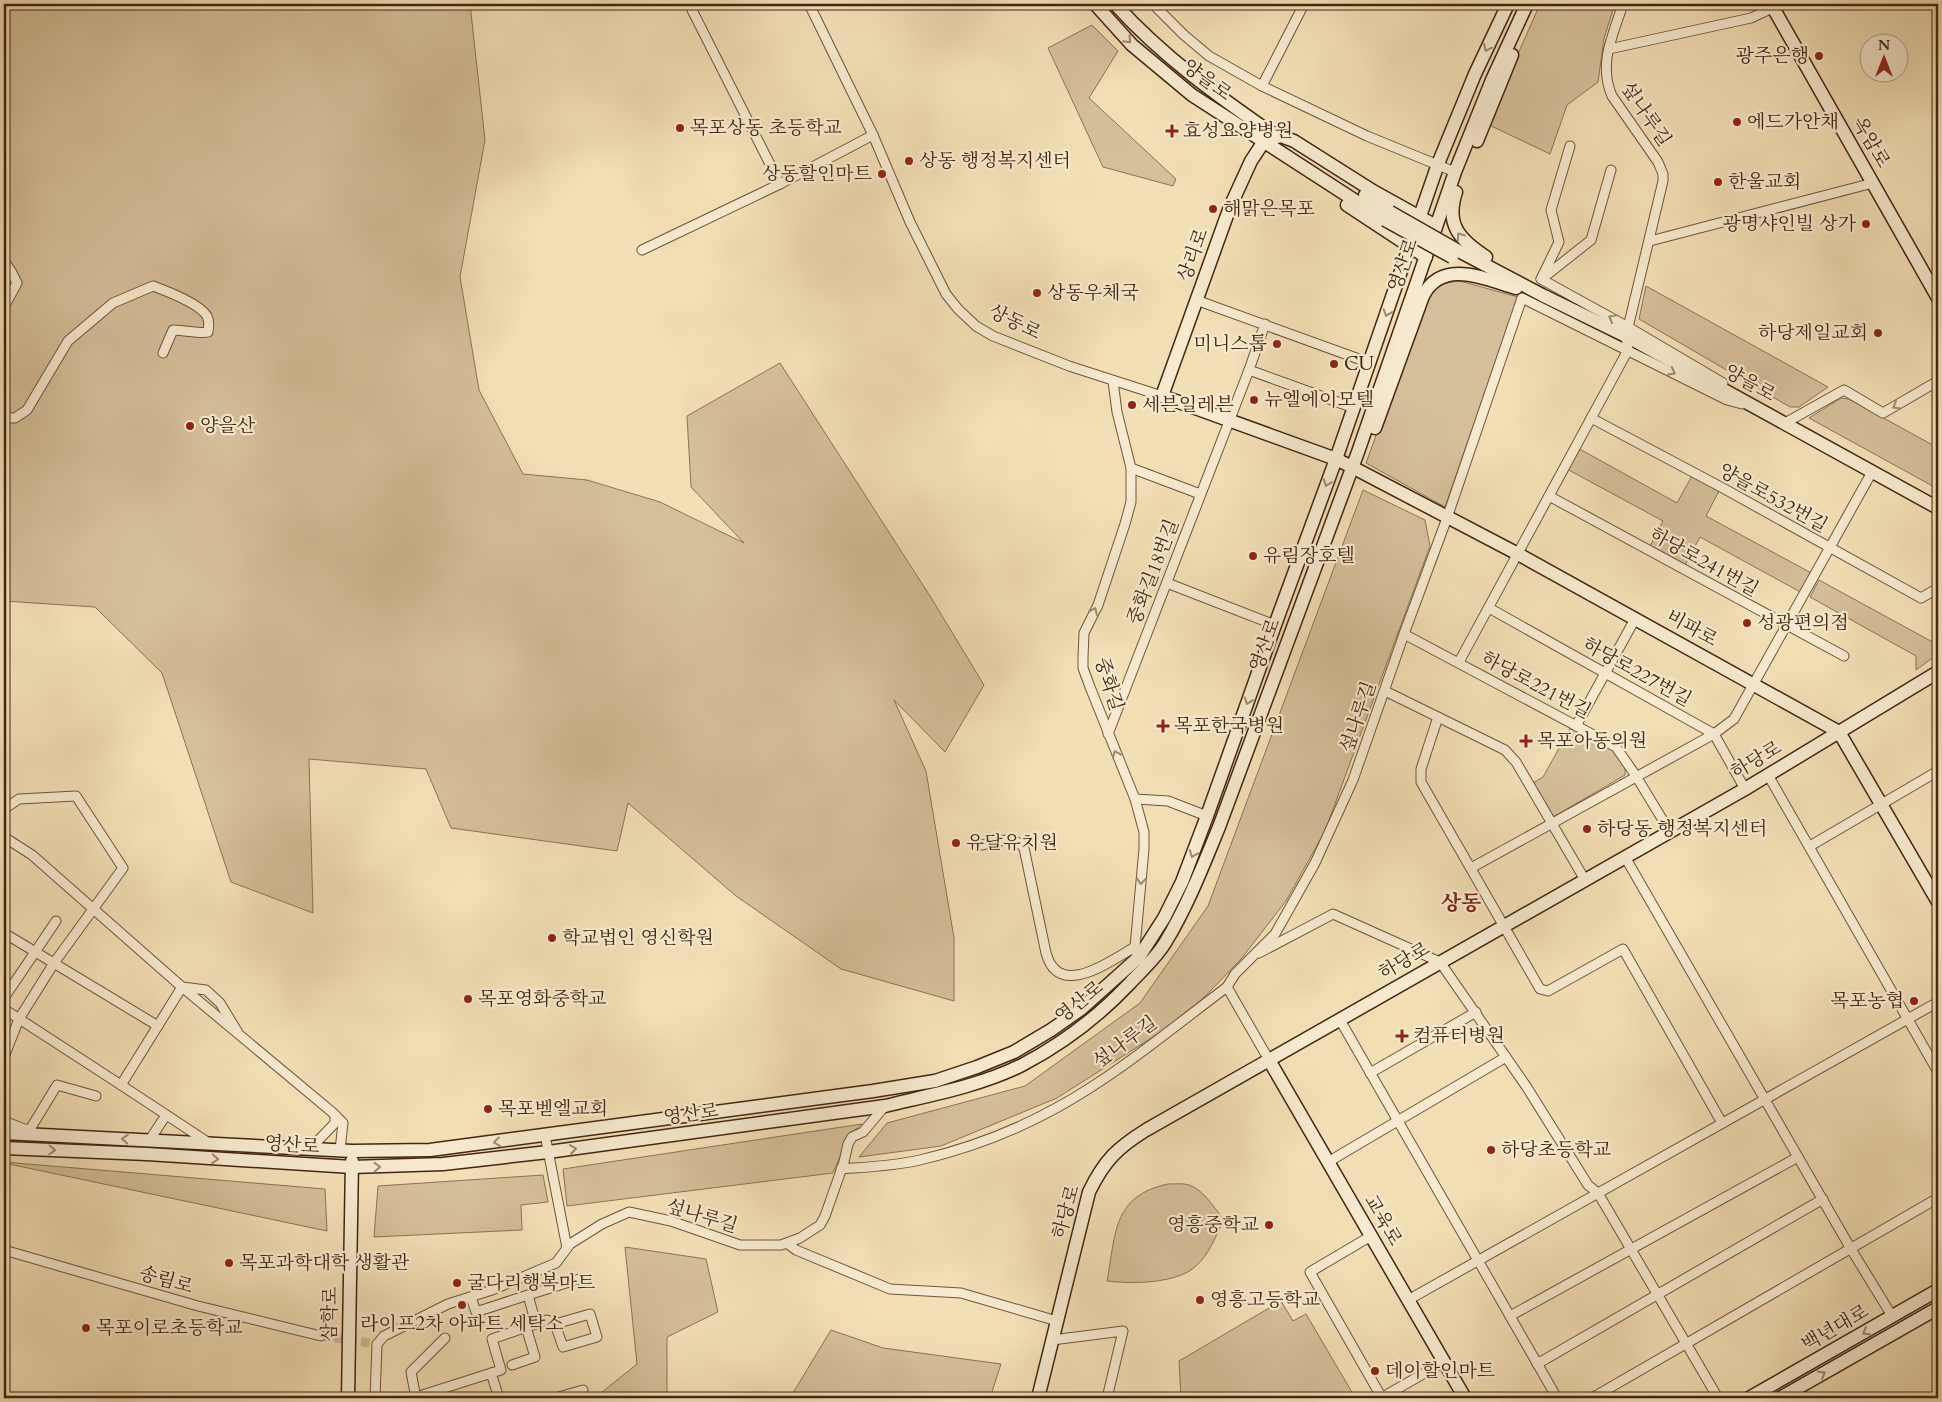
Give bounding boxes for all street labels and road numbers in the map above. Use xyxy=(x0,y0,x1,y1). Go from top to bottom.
street label: 양을로 xyxy=(1177,53,1237,107)
street label: 섶나루길 xyxy=(1615,76,1677,152)
street label: 옥암로 xyxy=(1846,112,1896,172)
street label: 상리로 xyxy=(1171,225,1215,285)
street label: 영산로 xyxy=(1382,235,1424,295)
street label: 상동로 xyxy=(985,298,1045,346)
street label: 양을로 xyxy=(1720,358,1780,408)
street label: 양을로532번길 xyxy=(1714,457,1832,539)
street label: 중화길18번길 xyxy=(1121,515,1185,629)
street label: 하당로241번길 xyxy=(1645,521,1763,603)
street label: 비파로 xyxy=(1662,603,1722,653)
street label: 영산로 xyxy=(1243,615,1287,675)
street label: 하당로227번길 xyxy=(1578,631,1696,713)
street label: 하당로221번길 xyxy=(1476,645,1596,725)
street label: 중화길 xyxy=(1089,654,1129,714)
street label: 섶나루길 xyxy=(1334,678,1382,756)
street label: 하당로 xyxy=(1726,735,1786,785)
street label: 하당로 xyxy=(1374,936,1434,986)
street label: 영산로 xyxy=(1049,975,1109,1029)
street label: 섶나루길 xyxy=(1088,1010,1162,1074)
street label: 영산로 xyxy=(662,1097,720,1131)
street label: 영산로 xyxy=(264,1130,320,1160)
street label: 하당로 xyxy=(1046,1182,1086,1242)
street label: 교육로 xyxy=(1358,1190,1408,1250)
street label: 섶나루길 xyxy=(663,1193,741,1239)
street label: 송림로 xyxy=(136,1260,196,1300)
street label: 삼학로 xyxy=(317,1286,343,1342)
street label: 백년대로 xyxy=(1797,1298,1873,1358)

